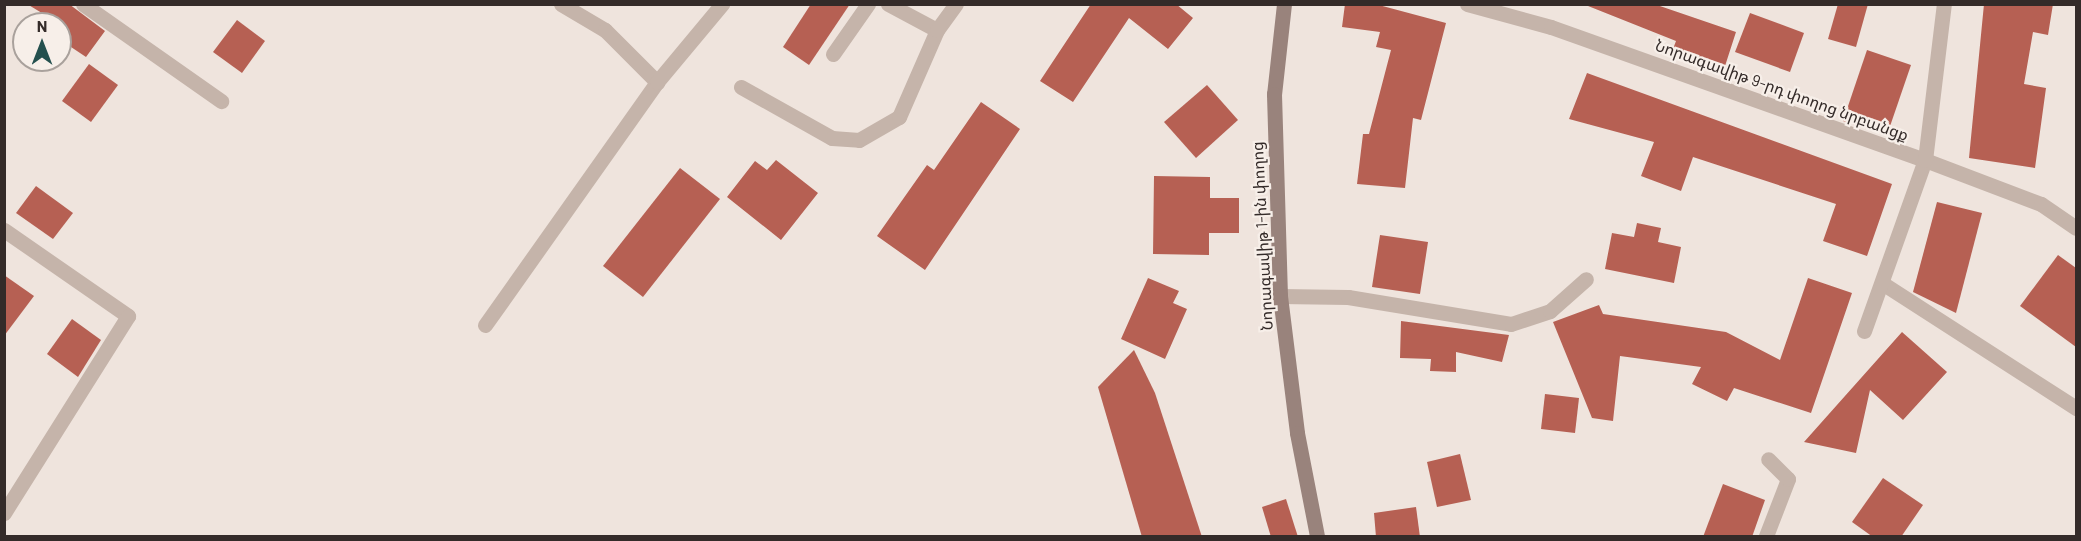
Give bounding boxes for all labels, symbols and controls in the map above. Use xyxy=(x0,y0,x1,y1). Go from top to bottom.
north arrow xyxy=(12,12,72,72)
text: N xyxy=(37,16,47,35)
street label: Նորագավիթ 9-րդ փողոց նրբանցք xyxy=(1653,35,1911,145)
street label: Նորագավիթ 1-ին փողոց xyxy=(1247,141,1277,331)

